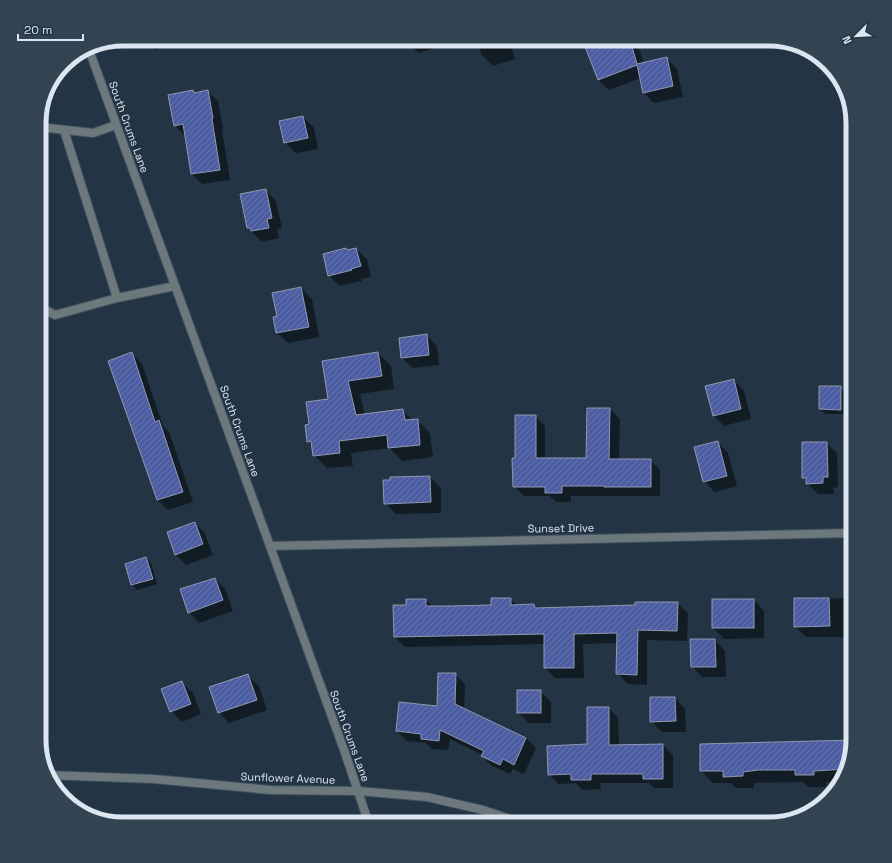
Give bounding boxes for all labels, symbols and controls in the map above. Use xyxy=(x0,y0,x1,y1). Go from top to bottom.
scale bar xyxy=(18,16,83,42)
north arrow xyxy=(836,16,876,56)
text: 20 m xyxy=(24,22,52,38)
text: N xyxy=(839,34,855,46)
street label: South Crums Lane xyxy=(106,79,152,175)
street label: South Crums Lane xyxy=(217,383,263,479)
street label: Sunset Drive xyxy=(528,520,594,536)
street label: South Crums Lane xyxy=(327,688,373,784)
street label: Sunflower Avenue xyxy=(240,769,336,787)

